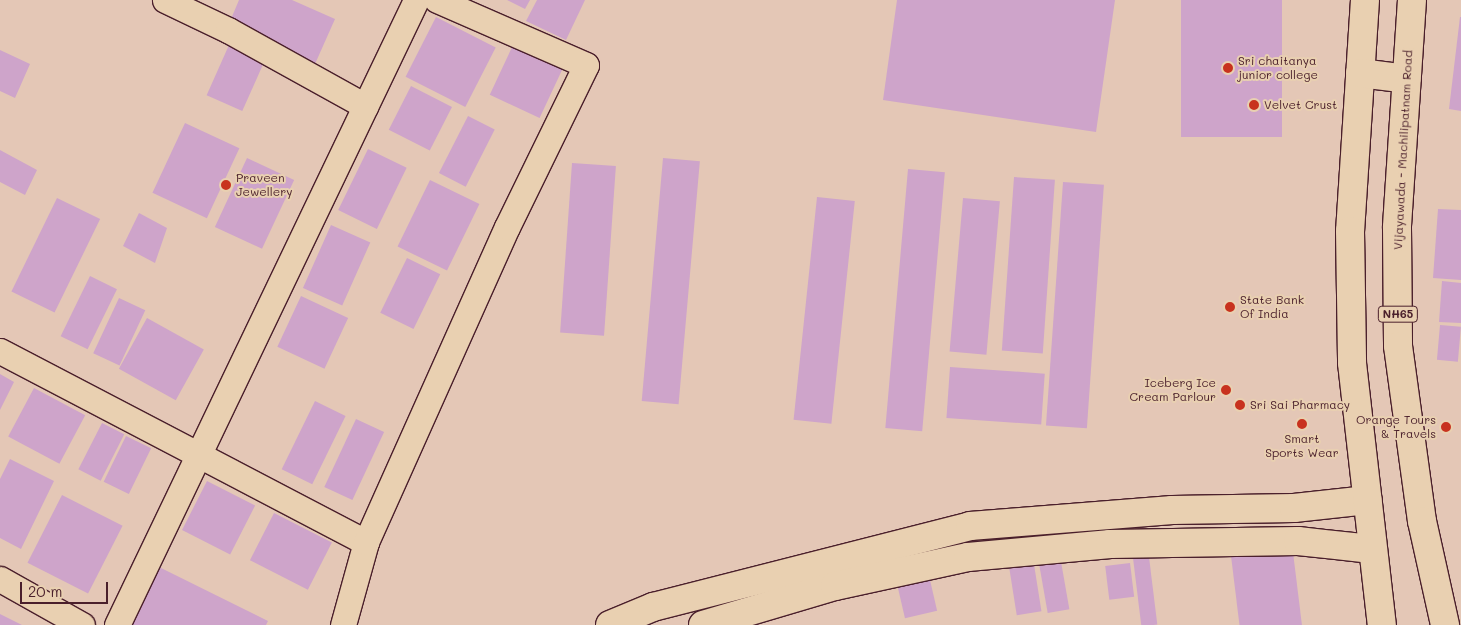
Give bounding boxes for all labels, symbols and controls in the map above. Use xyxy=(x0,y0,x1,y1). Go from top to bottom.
street label: Vijayawada - Machilipatnam Road xyxy=(1391,50,1415,250)
place label: Sri chaitanya junior college xyxy=(1238,54,1318,82)
marker: Sri chaitanya junior college xyxy=(1222,62,1234,74)
place label: Velvet Crust xyxy=(1264,98,1337,112)
marker: Velvet Crust xyxy=(1248,99,1260,111)
place label: Praveen Jewellery xyxy=(236,171,292,199)
marker: Praveen Jewellery xyxy=(220,179,232,191)
place label: State Bank Of India xyxy=(1240,293,1304,321)
marker: State Bank Of India xyxy=(1224,301,1236,313)
road number: NH65 xyxy=(1377,306,1419,322)
place label: Iceberg Ice Cream Parlour xyxy=(1130,376,1216,404)
marker: Iceberg Ice Cream Parlour xyxy=(1220,384,1232,396)
place label: Sri Sai Pharmacy xyxy=(1250,398,1350,412)
marker: Sri Sai Pharmacy xyxy=(1234,399,1246,411)
place label: Orange Tours & Travels xyxy=(1356,413,1436,441)
marker: Smart Sports Wear xyxy=(1296,418,1308,430)
marker: Orange Tours & Travels xyxy=(1440,421,1452,433)
place label: Smart Sports Wear xyxy=(1265,432,1339,460)
scale bar xyxy=(22,572,110,604)
text: 20 m xyxy=(28,581,62,601)

